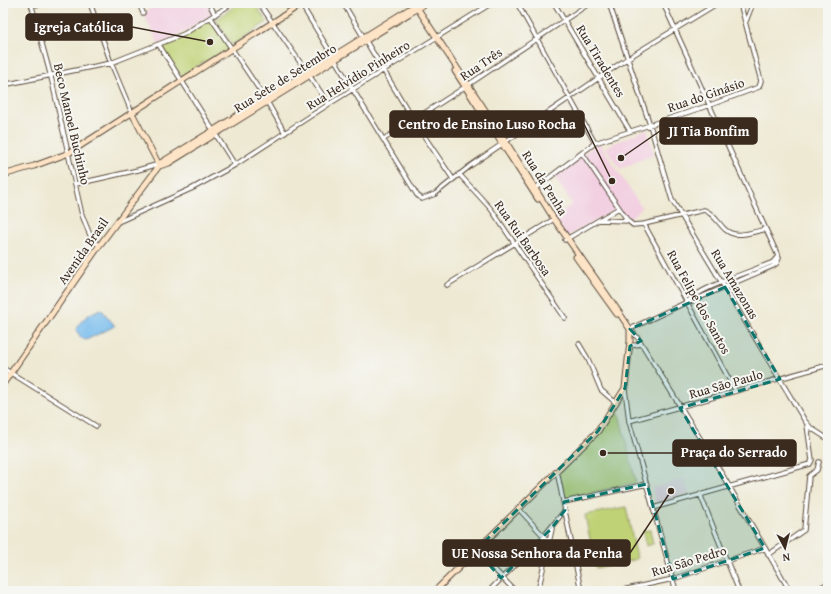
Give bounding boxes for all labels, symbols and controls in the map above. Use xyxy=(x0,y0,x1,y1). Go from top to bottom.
callout: Igreja Católica xyxy=(26,14,132,40)
text: Igreja Católica xyxy=(34,17,125,37)
street label: Rua Tiradentes xyxy=(572,21,630,101)
street label: Rua Helvídio Pinheiro xyxy=(303,35,414,115)
street label: Rua Sete de Setembro xyxy=(230,39,340,117)
street label: Rua Três xyxy=(456,43,506,85)
street label: Beco Manoel Buchinho xyxy=(49,61,95,187)
street label: Rua do Ginásio xyxy=(665,73,747,117)
callout: Centro de Ensino Luso Rocha xyxy=(390,111,584,137)
text: Centro de Ensino Luso Rocha xyxy=(398,114,577,134)
callout: JI Tia Bonfim xyxy=(660,118,757,144)
text: JI Tia Bonfim xyxy=(666,121,750,141)
street label: Rua da Penha xyxy=(518,147,573,220)
street label: Rua Rui Barbosa xyxy=(490,196,557,280)
street label: Avenida Brasil xyxy=(53,213,113,288)
street label: Rua Amazonas xyxy=(706,245,764,323)
street label: Rua Felipe dos Santos xyxy=(662,246,736,358)
street label: Rua São Paulo xyxy=(687,364,765,404)
callout: Praça do Serrado xyxy=(673,440,796,466)
text: Praça do Serrado xyxy=(681,442,788,462)
north arrow xyxy=(765,528,805,568)
callout: UE Nossa Senhora da Penha xyxy=(443,540,630,566)
street label: Rua São Pedro xyxy=(649,541,729,581)
text: UE Nossa Senhora da Penha xyxy=(452,543,623,563)
text: N xyxy=(781,550,791,566)

